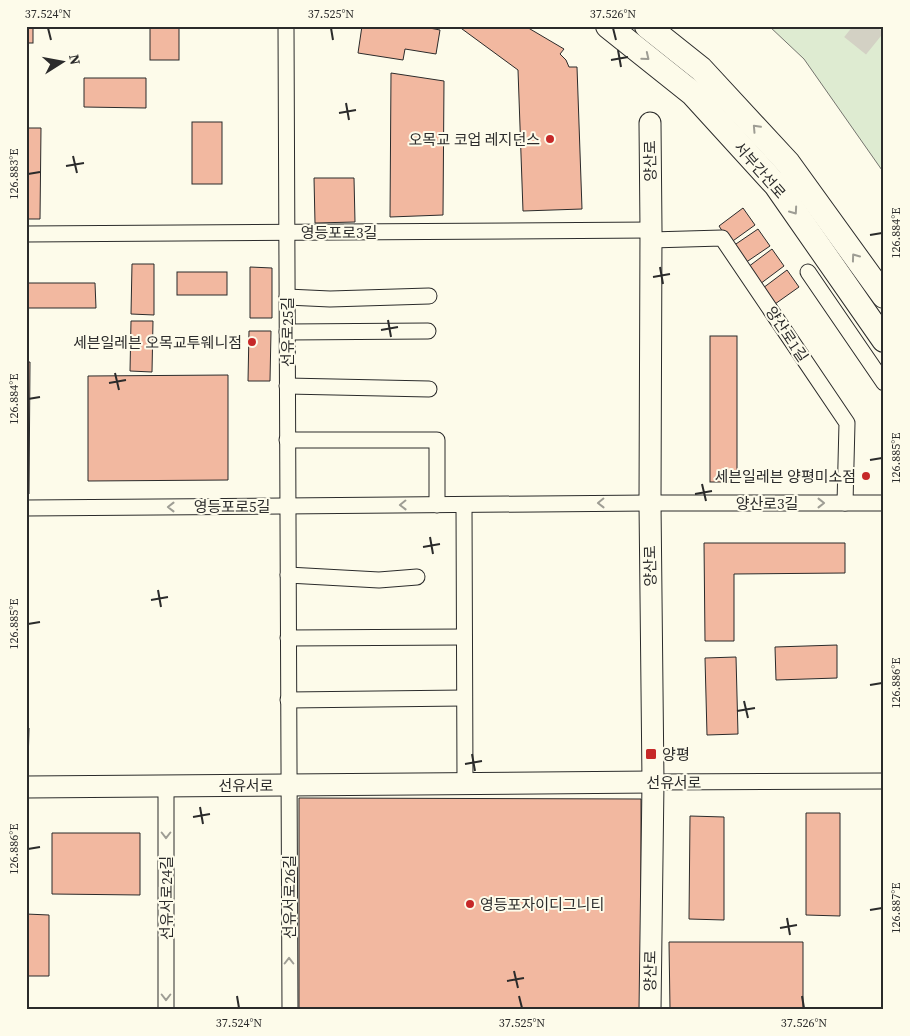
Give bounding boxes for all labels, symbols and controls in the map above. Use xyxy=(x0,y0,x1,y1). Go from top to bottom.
text: 37.524°N xyxy=(25,6,71,22)
text: 37.525°N xyxy=(308,6,354,22)
text: 37.526°N xyxy=(590,6,636,22)
north arrow xyxy=(38,38,88,88)
one-way arrow xyxy=(640,51,649,59)
text: N xyxy=(64,53,86,66)
one-way arrow xyxy=(753,125,762,134)
place label: 오목교 코업 레지던스 xyxy=(409,129,540,150)
marker: 오목교 코업 레지던스 xyxy=(544,133,556,145)
street label: 서부간선로 xyxy=(729,137,791,203)
street label: 양산로 xyxy=(639,140,661,182)
text: 126.883°E xyxy=(6,149,22,199)
one-way arrow xyxy=(788,205,797,215)
text: 126.884°E xyxy=(888,208,904,258)
street label: 영등포로3길 xyxy=(301,222,377,243)
one-way arrow xyxy=(852,253,861,262)
street label: 선유로25길 xyxy=(277,297,298,367)
street label: 양산로1길 xyxy=(761,302,813,366)
place label: 세븐일레븐 오목교투웨니점 xyxy=(73,332,242,353)
marker: 세븐일레븐 오목교투웨니점 xyxy=(246,336,258,348)
text: 126.884°E xyxy=(6,374,22,424)
text: 126.885°E xyxy=(888,433,904,483)
place label: 세븐일레븐 양평미소점 xyxy=(715,466,856,487)
marker: 세븐일레븐 양평미소점 xyxy=(860,470,872,482)
street label: 양산로3길 xyxy=(736,493,798,514)
street label: 영등포로5길 xyxy=(194,496,270,517)
one-way arrow xyxy=(597,498,604,508)
one-way arrow xyxy=(818,498,825,508)
one-way arrow xyxy=(399,500,407,510)
one-way arrow xyxy=(167,502,174,512)
street label: 양산로 xyxy=(639,545,661,587)
text: 126.885°E xyxy=(6,599,22,649)
text: 126.886°E xyxy=(888,658,904,708)
place label: 양평 xyxy=(662,744,690,765)
marker: 양평 xyxy=(644,747,658,761)
street label: 선유서로 xyxy=(646,772,702,793)
street label: 선유서로 xyxy=(218,775,274,796)
text: 126.886°E xyxy=(6,824,22,874)
one-way arrow xyxy=(161,831,171,839)
street label: 선유서로26길 xyxy=(279,855,300,939)
street label: 선유서로24길 xyxy=(156,856,177,940)
text: 126.887°E xyxy=(888,883,904,933)
place label: 영등포자이디그니티 xyxy=(480,894,604,915)
marker: 영등포자이디그니티 xyxy=(464,898,476,910)
street label: 양산로 xyxy=(639,950,661,992)
one-way arrow xyxy=(284,957,295,965)
one-way arrow xyxy=(161,994,171,1001)
text: 37.524°N xyxy=(216,1015,262,1031)
text: 37.525°N xyxy=(499,1015,545,1031)
text: 37.526°N xyxy=(781,1015,827,1031)

